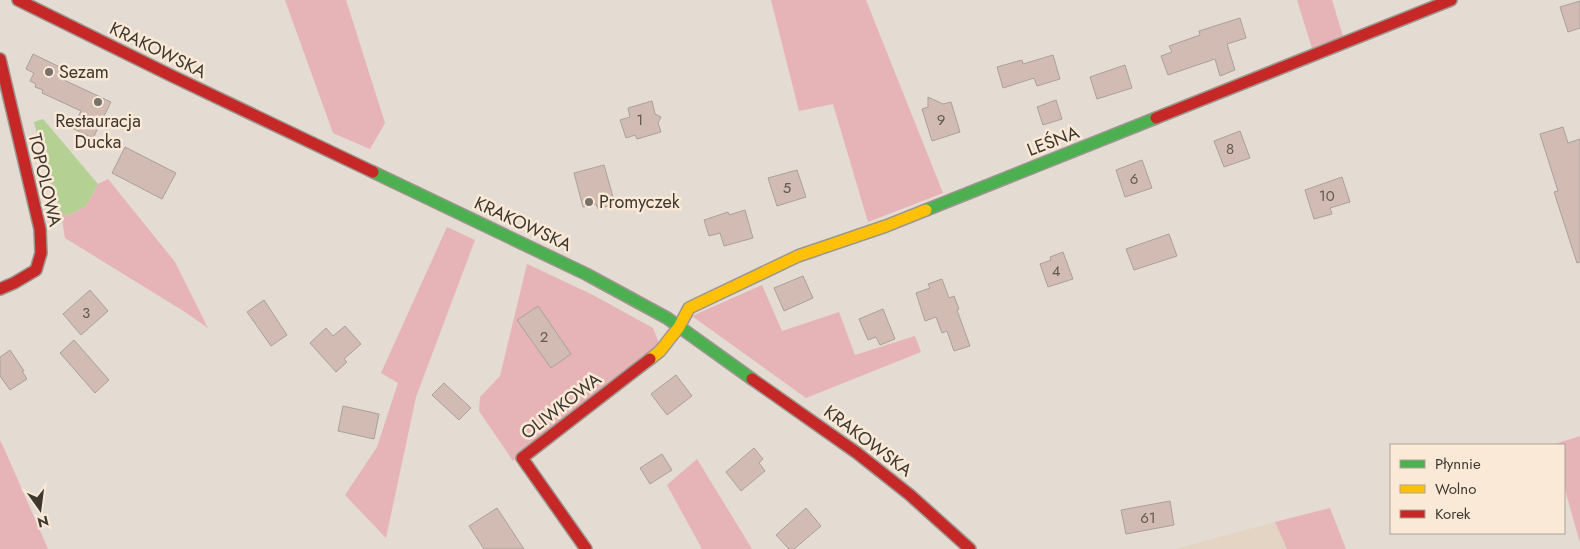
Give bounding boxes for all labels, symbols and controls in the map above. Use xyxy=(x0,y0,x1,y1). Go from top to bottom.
street label: KRAKOWSKA xyxy=(105,15,211,85)
place label: Sezam xyxy=(59,59,109,85)
marker: Sezam xyxy=(43,66,55,78)
marker: Restauracja Ducka xyxy=(92,96,104,108)
place label: Restauracja Ducka xyxy=(55,108,141,155)
house number: 1 xyxy=(637,109,643,131)
house number: 9 xyxy=(937,109,945,131)
street label: LEŚNA xyxy=(1023,119,1083,163)
street label: TOPOLOWA xyxy=(22,131,68,229)
house number: 8 xyxy=(1226,138,1234,160)
house number: 6 xyxy=(1130,168,1138,190)
house number: 5 xyxy=(783,177,791,199)
house number: 10 xyxy=(1319,185,1335,207)
place label: Promyczek xyxy=(599,189,680,215)
street label: KRAKOWSKA xyxy=(470,190,576,258)
marker: Promyczek xyxy=(583,196,595,208)
house number: 4 xyxy=(1052,260,1061,282)
house number: 3 xyxy=(82,302,90,324)
house number: 2 xyxy=(540,326,548,348)
street label: OLIWKOWA xyxy=(515,366,607,446)
street label: KRAKOWSKA xyxy=(818,399,918,483)
legend xyxy=(1390,444,1565,534)
text: Płynnie xyxy=(1435,453,1481,475)
text: Wolno xyxy=(1435,478,1476,500)
north arrow xyxy=(15,484,65,534)
text: Korek xyxy=(1435,503,1471,525)
house number: 61 xyxy=(1140,507,1156,529)
text: N xyxy=(35,511,51,533)

